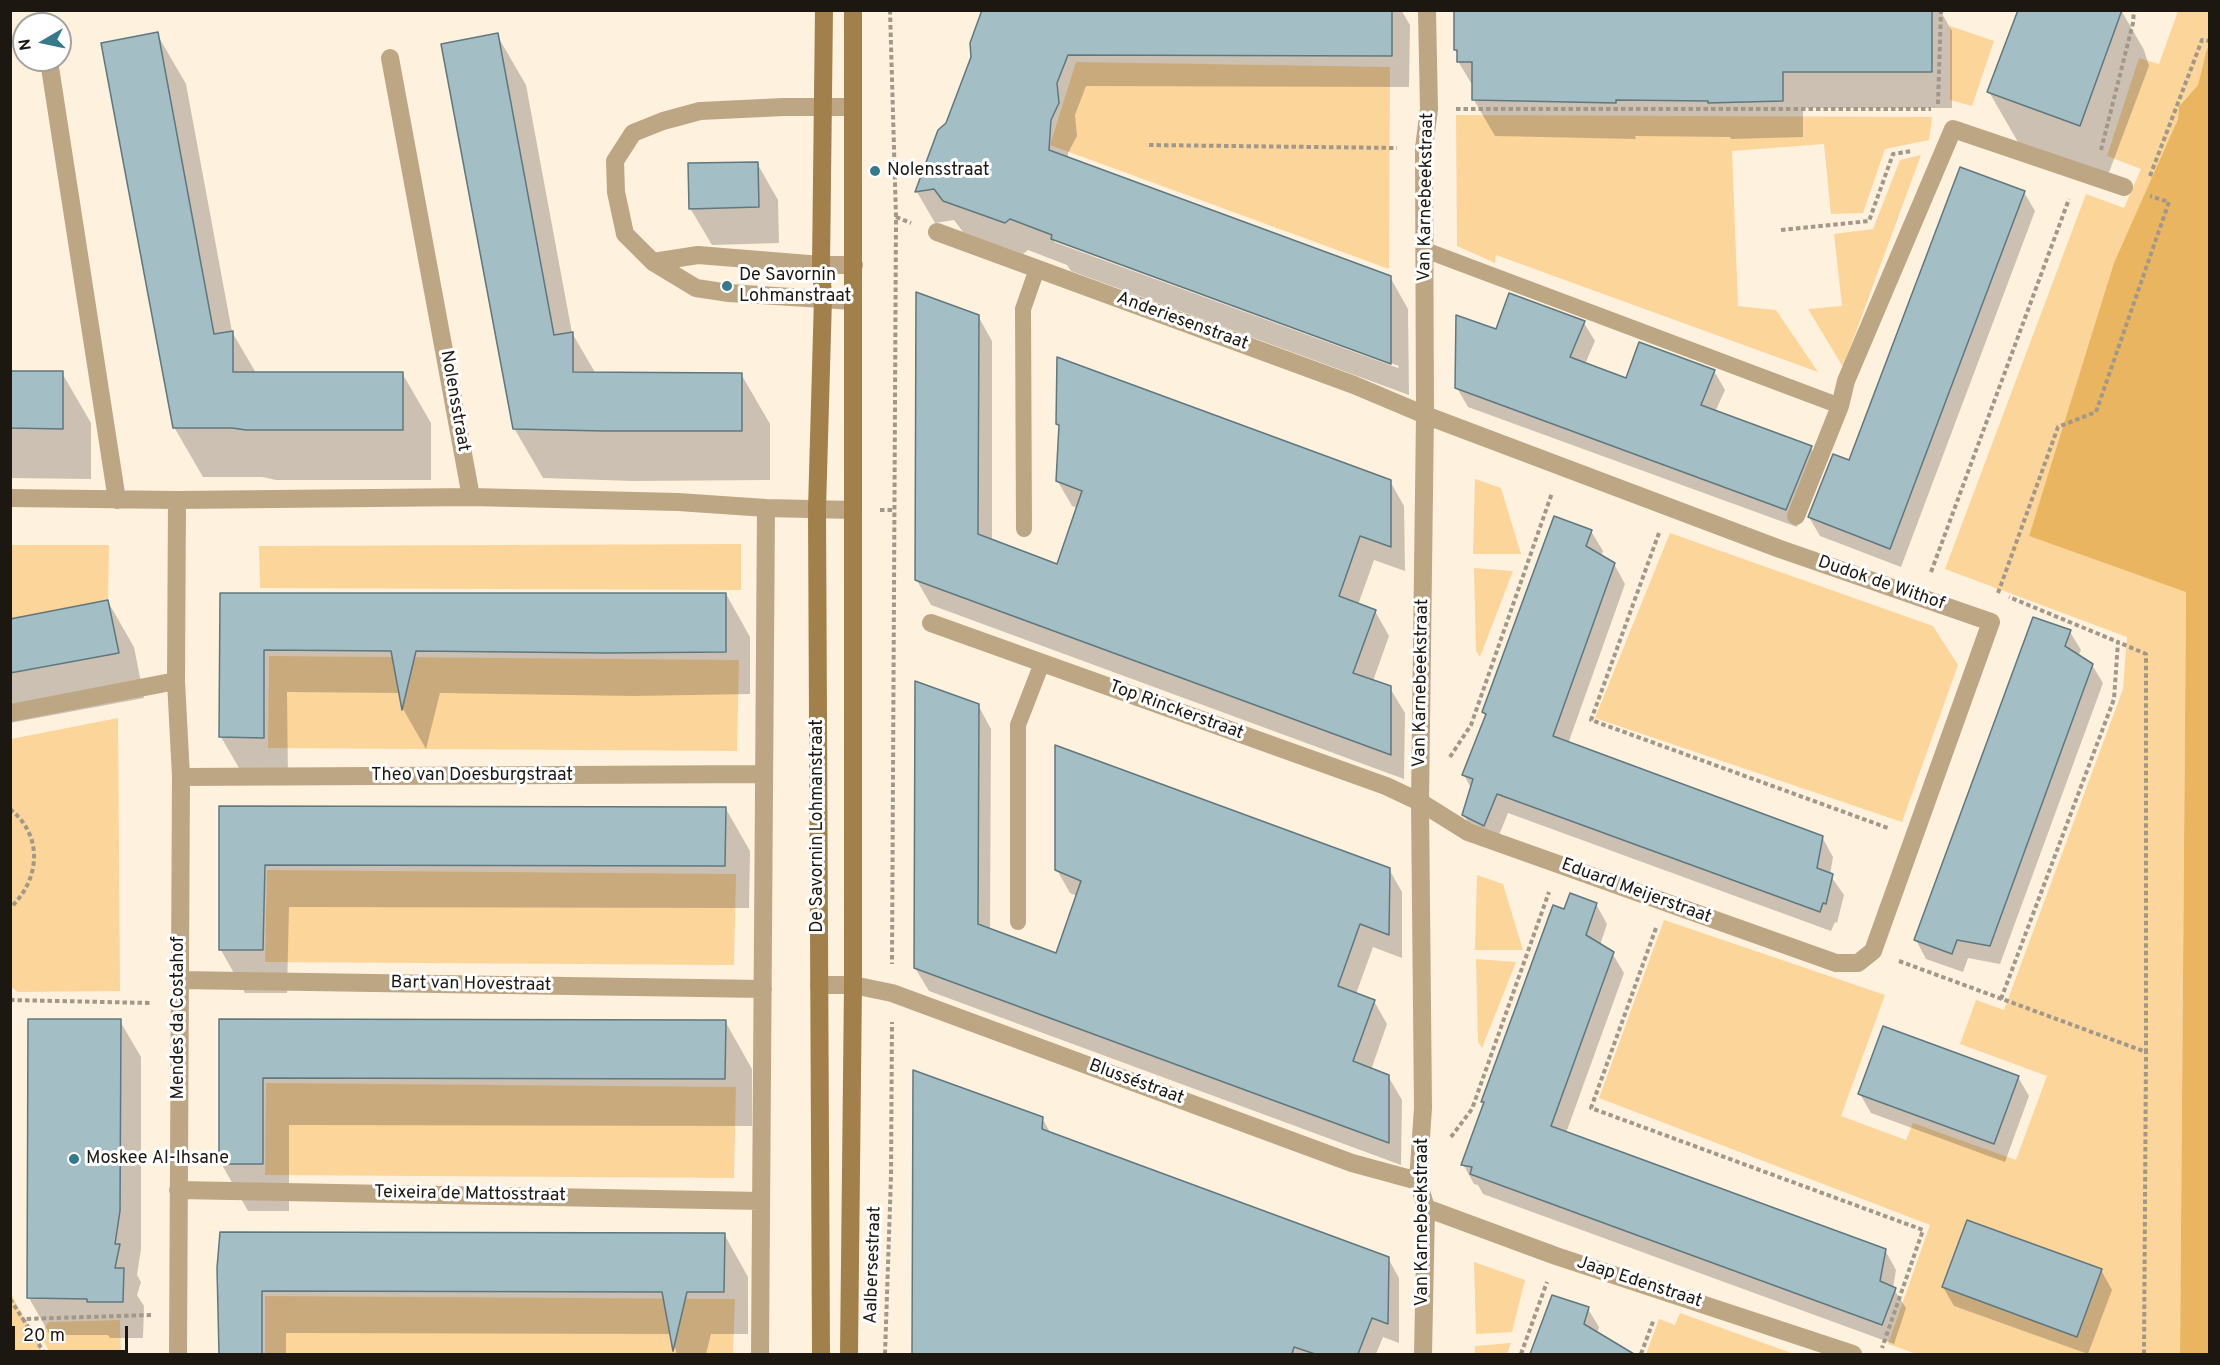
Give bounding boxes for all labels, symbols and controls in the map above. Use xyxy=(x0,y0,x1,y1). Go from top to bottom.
north arrow xyxy=(12,12,72,72)
text: N xyxy=(15,37,37,52)
street label: Van Karnebeekstraat xyxy=(1415,112,1439,282)
place label: Nolensstraat xyxy=(887,160,990,182)
marker: Nolensstraat xyxy=(868,164,882,178)
place label: De Savornin Lohmanstraat xyxy=(739,265,851,308)
marker: De Savornin Lohmanstraat xyxy=(720,279,734,293)
street label: Anderiesenstraat xyxy=(1113,288,1251,356)
street label: Nolensstraat xyxy=(434,349,474,453)
street label: Dudok de Withof xyxy=(1815,552,1947,616)
street label: Van Karnebeekstraat xyxy=(1410,598,1434,768)
street label: Top Rinckerstraat xyxy=(1106,677,1246,745)
street label: De Savornin Lohmanstraat xyxy=(807,719,829,933)
street label: Theo van Doesburgstraat xyxy=(371,765,573,787)
street label: Eduard Meijerstraat xyxy=(1558,855,1714,929)
street label: Mendes da Costahof xyxy=(168,936,190,1100)
street label: Bart van Hovestraat xyxy=(390,973,552,997)
street label: Blusséstraat xyxy=(1086,1056,1186,1110)
street label: Van Karnebeekstraat xyxy=(1412,1138,1434,1306)
place label: Moskee Al-Ihsane xyxy=(86,1148,229,1170)
marker: Moskee Al-Ihsane xyxy=(67,1152,81,1166)
street label: Teixeira de Mattosstraat xyxy=(374,1183,566,1207)
street label: Aalbersestraat xyxy=(861,1206,887,1324)
street label: Jaap Edenstraat xyxy=(1574,1253,1704,1313)
scale bar xyxy=(15,1314,130,1352)
text: 20 m xyxy=(23,1325,65,1348)

